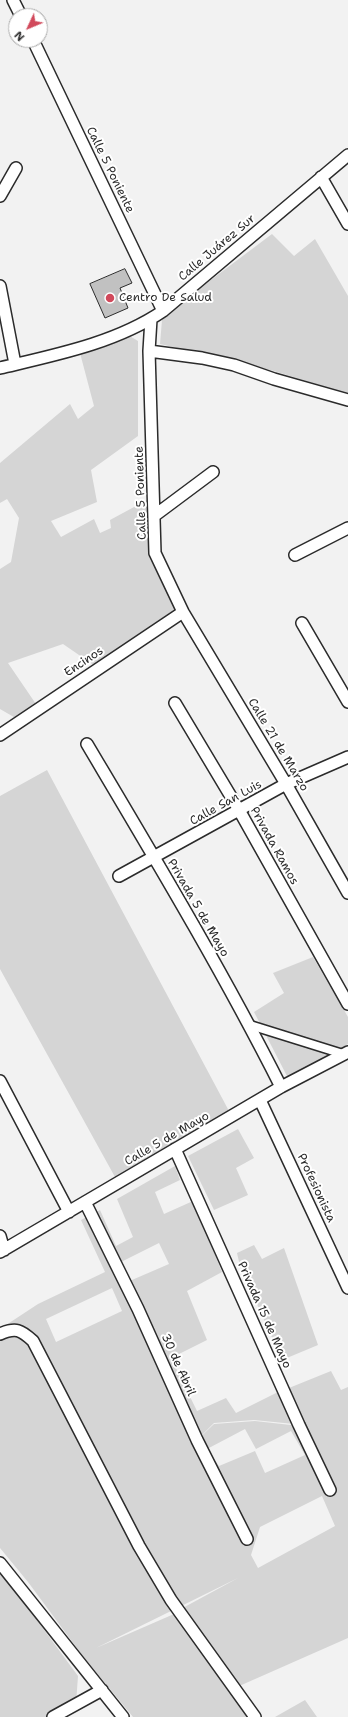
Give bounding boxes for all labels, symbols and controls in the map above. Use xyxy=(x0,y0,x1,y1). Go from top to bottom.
north arrow xyxy=(8,8,48,48)
text: N xyxy=(11,28,28,44)
street label: Calle 5 Poniente xyxy=(83,125,137,215)
street label: Calle Juárez Sur xyxy=(176,212,258,284)
place label: Centro De Salud xyxy=(119,291,212,305)
marker: Centro De Salud xyxy=(104,292,116,304)
street label: Calle 5 Poniente xyxy=(132,446,150,540)
street label: Encinos xyxy=(62,644,106,680)
street label: Calle 21 de Marzo xyxy=(245,696,311,794)
street label: Calle San Luis xyxy=(187,777,265,829)
street label: Privada Ramos xyxy=(247,805,301,887)
street label: Privada 5 de Mayo xyxy=(164,856,232,960)
street label: Calle 5 de Mayo xyxy=(122,1109,212,1169)
street label: Profesionista xyxy=(294,1151,338,1225)
street label: Privada 15 de Mayo xyxy=(234,1259,294,1371)
street label: 30 de Abril xyxy=(158,1331,198,1399)

